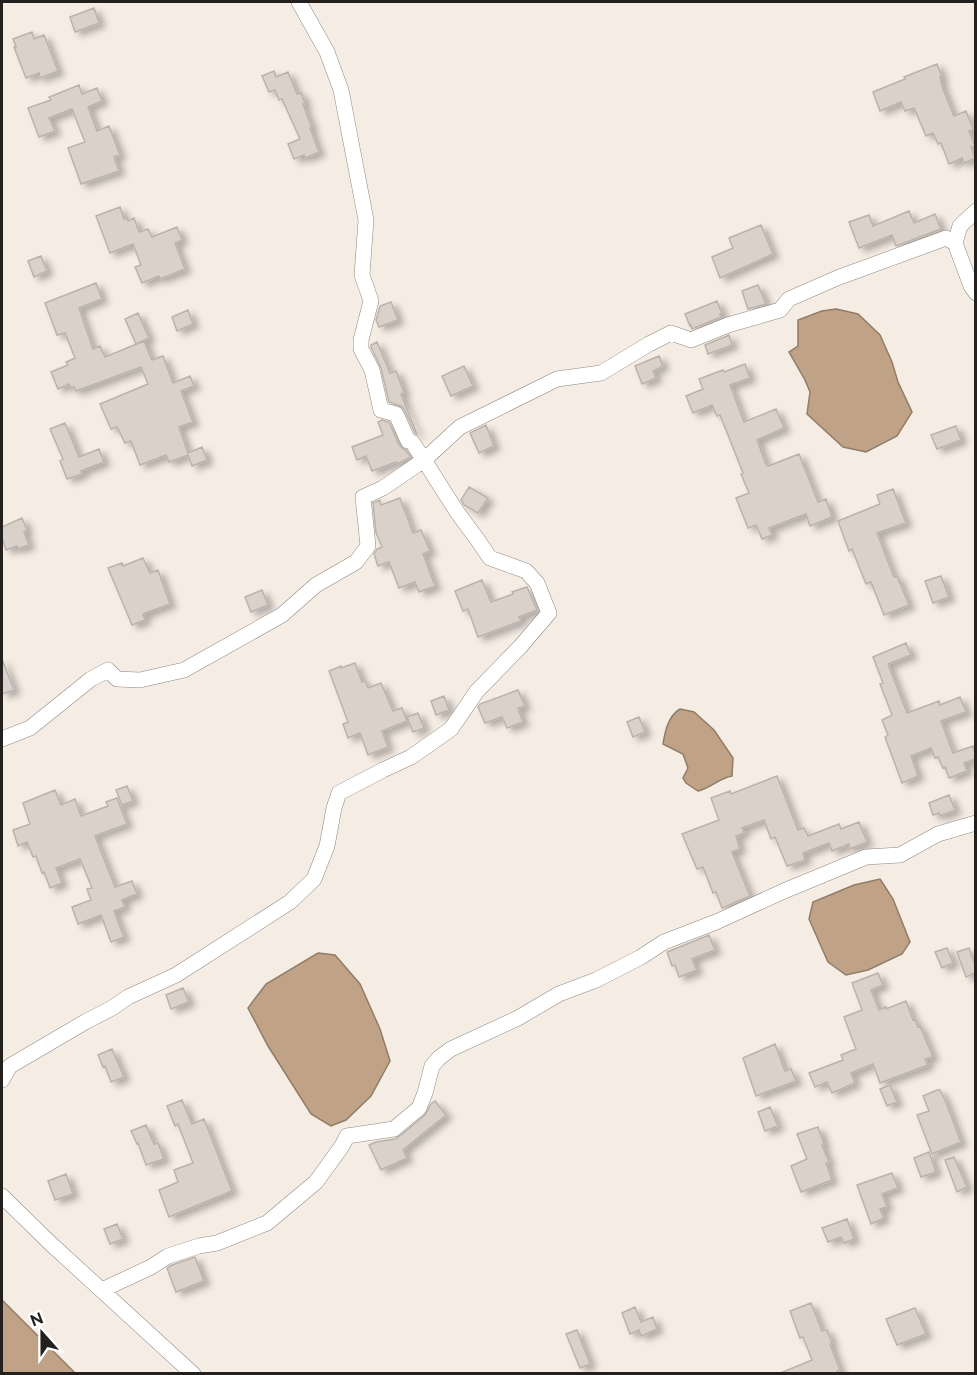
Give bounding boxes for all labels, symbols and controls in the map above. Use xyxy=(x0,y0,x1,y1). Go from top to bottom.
north arrow xyxy=(12,1303,72,1363)
text: N xyxy=(28,1308,46,1331)

